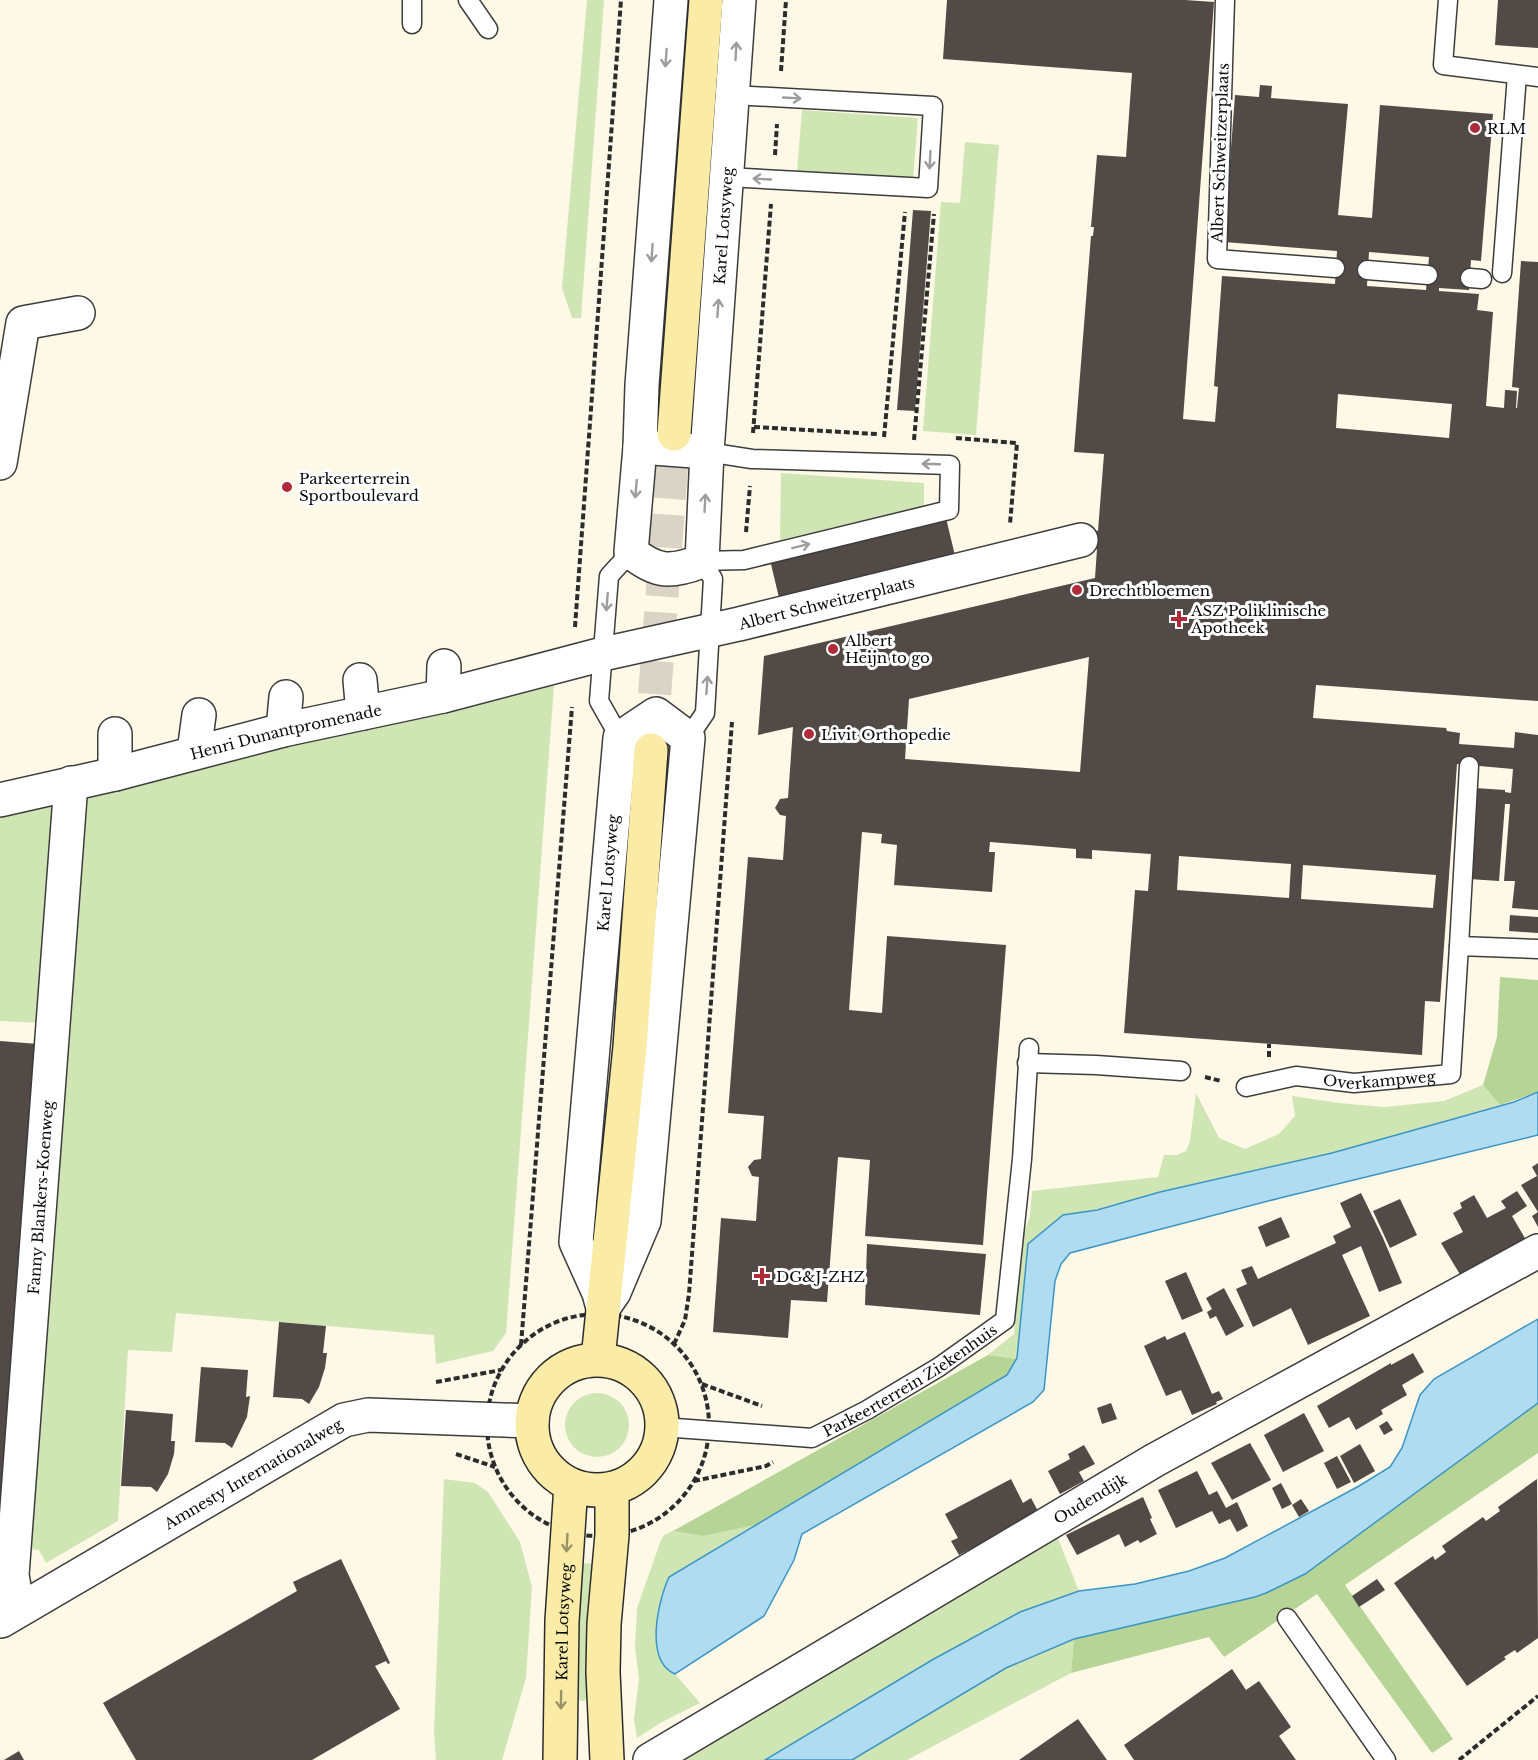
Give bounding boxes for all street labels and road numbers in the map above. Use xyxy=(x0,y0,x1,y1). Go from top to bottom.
street label: Albert Schweitzerplaats xyxy=(1207,63,1233,244)
street label: Karel Lotsyweg xyxy=(709,166,737,285)
street label: Albert Schweitzerplaats xyxy=(736,572,916,633)
street label: Henri Dunantpromenade xyxy=(188,700,383,763)
street label: Karel Lotsyweg xyxy=(593,813,623,932)
street label: Overkampweg xyxy=(1322,1066,1437,1093)
street label: Fanny Blankers-Koenweg xyxy=(23,1099,57,1295)
street label: Parkeerterrein Ziekenhuis xyxy=(819,1319,1000,1440)
street label: Amnesty Internationalweg xyxy=(159,1413,346,1534)
street label: Oudendijk xyxy=(1050,1469,1131,1528)
street label: Karel Lotsyweg xyxy=(552,1562,575,1681)

